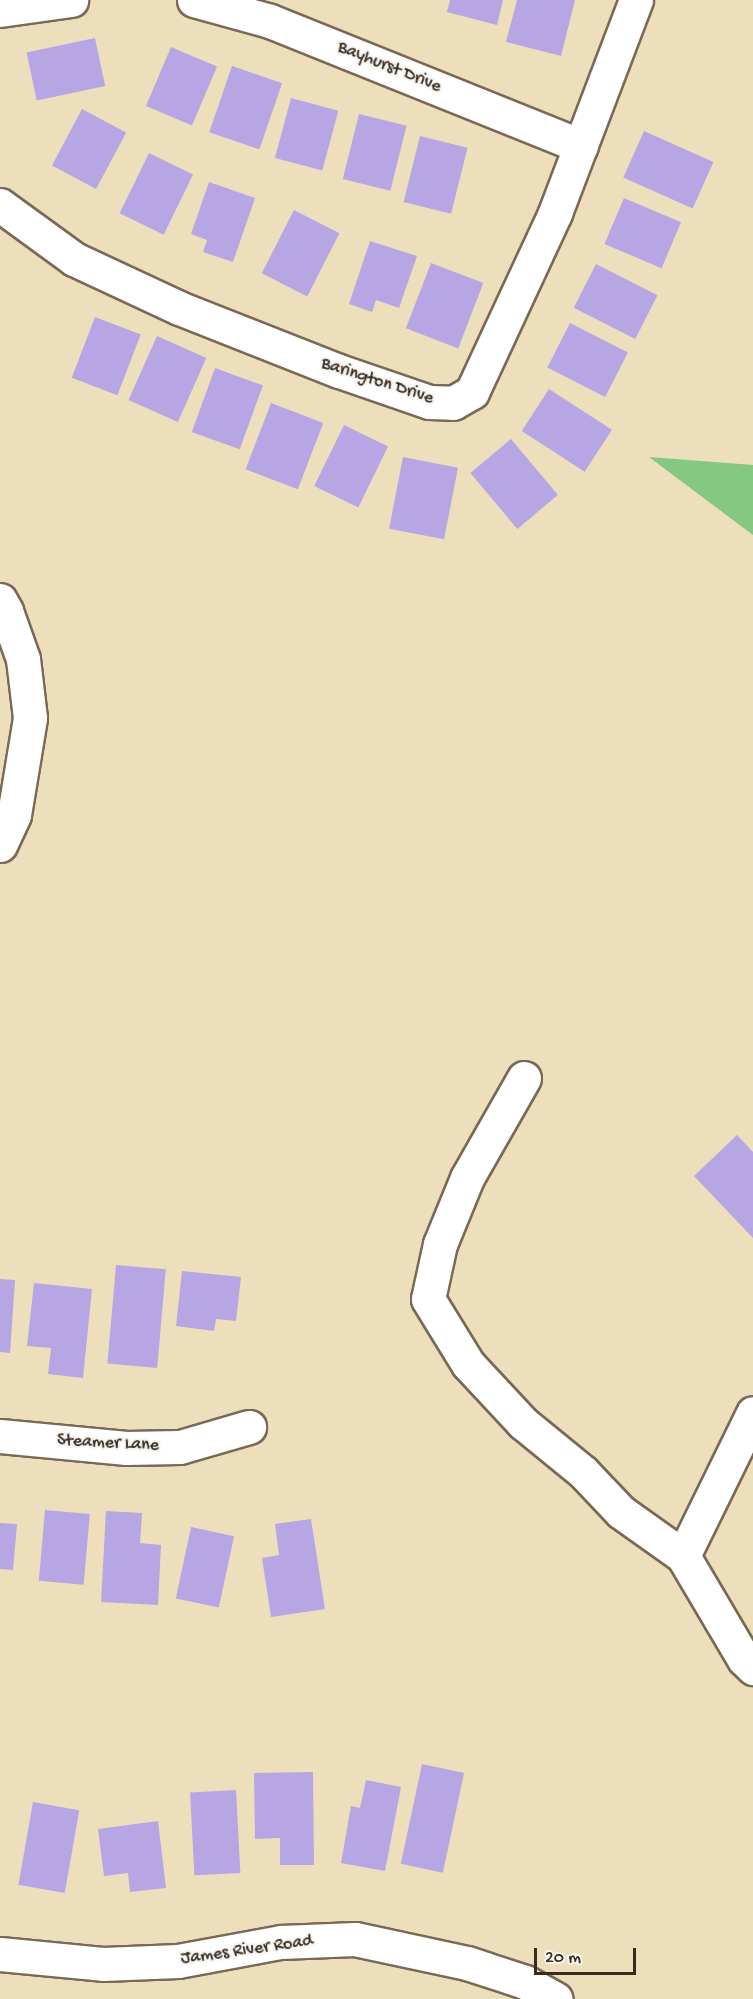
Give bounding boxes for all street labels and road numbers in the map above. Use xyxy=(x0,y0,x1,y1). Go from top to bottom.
street label: Bayhurst Drive xyxy=(334,37,444,99)
street label: Barington Drive xyxy=(318,354,436,410)
street label: Steamer Lane xyxy=(56,1431,160,1457)
street label: James River Road xyxy=(180,1931,314,1971)

